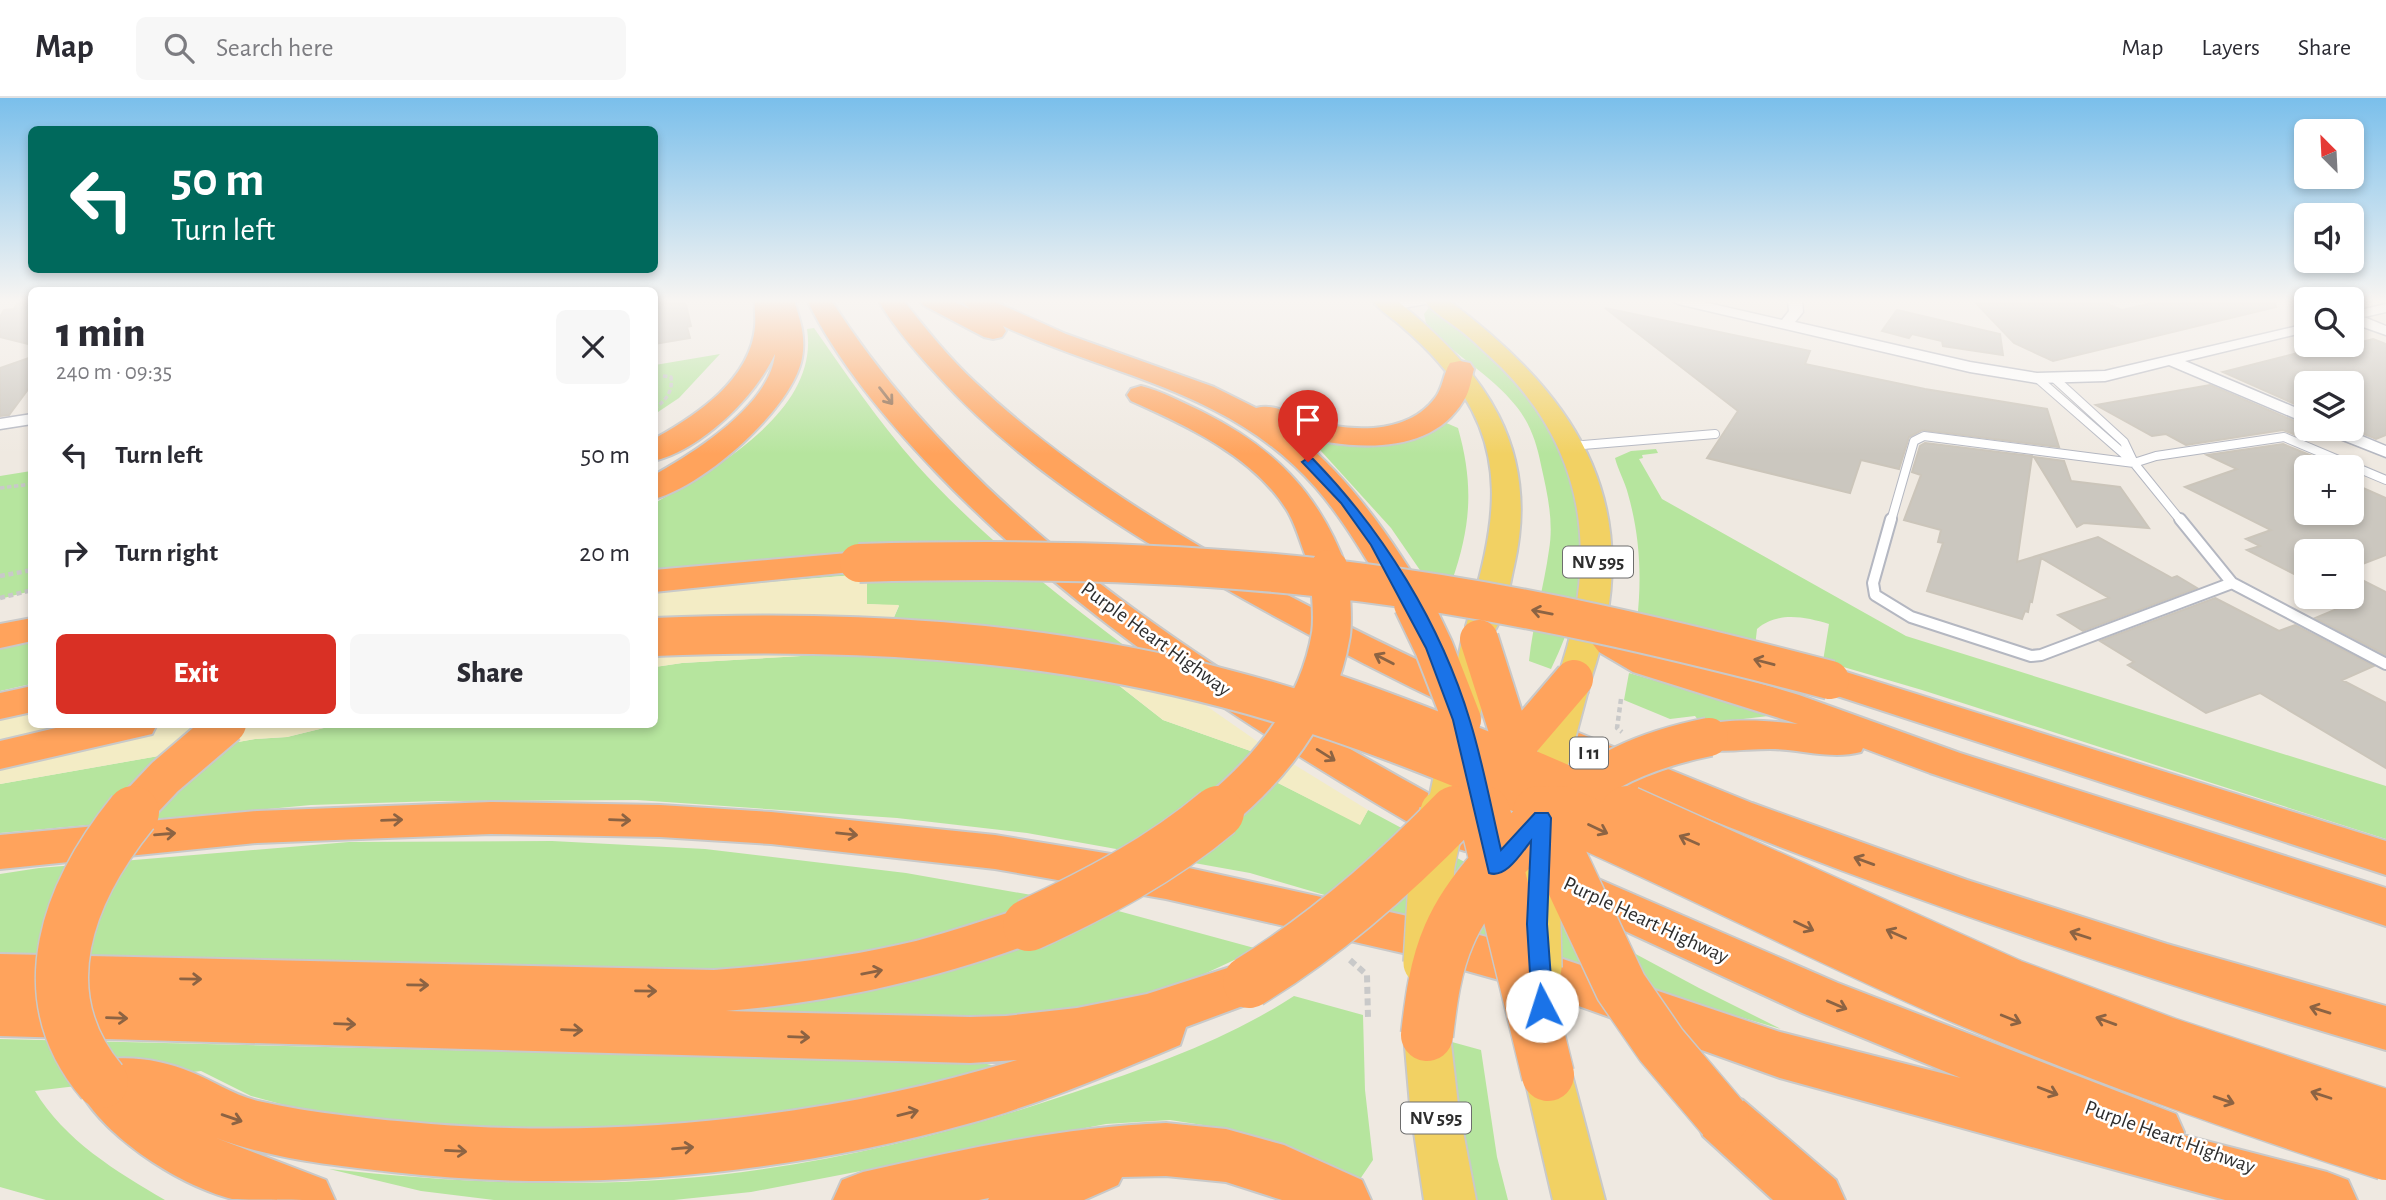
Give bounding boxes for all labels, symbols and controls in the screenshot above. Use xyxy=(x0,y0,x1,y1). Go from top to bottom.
search box xyxy=(136,17,626,80)
icon: search xyxy=(160,29,198,67)
text: Map xyxy=(35,31,94,64)
text: Search here xyxy=(216,35,334,61)
text: Map xyxy=(2121,36,2163,60)
text: Layers xyxy=(2201,36,2260,60)
text: Share xyxy=(2298,36,2351,60)
north arrow xyxy=(2294,119,2364,189)
map controls xyxy=(2294,119,2364,609)
icon: left xyxy=(56,154,147,245)
text: 50 m xyxy=(171,156,265,205)
button: sound xyxy=(2294,203,2364,273)
text: Turn left xyxy=(171,214,275,246)
button: search xyxy=(2294,287,2364,357)
button: close xyxy=(556,310,630,384)
text: 1 min xyxy=(56,312,145,354)
text: 240 m · 09:35 xyxy=(56,361,172,384)
button: layers xyxy=(2294,371,2364,441)
one-way arrow xyxy=(878,386,893,404)
pin xyxy=(1278,390,1338,462)
icon: arrive xyxy=(1289,401,1327,439)
icon: left xyxy=(56,436,94,474)
text: Turn left xyxy=(115,442,203,468)
text: 50 m xyxy=(580,442,630,468)
button: + xyxy=(2294,455,2364,525)
icon: right xyxy=(56,534,94,572)
button: − xyxy=(2294,539,2364,609)
text: Turn right xyxy=(115,540,218,566)
text: 20 m xyxy=(579,540,630,566)
road number: NV 595 xyxy=(1563,547,1633,578)
street label: Purple Heart Highway xyxy=(1077,578,1235,700)
one-way arrow xyxy=(1531,604,1554,618)
button: Exit xyxy=(56,634,336,714)
button: Share xyxy=(350,634,630,714)
one-way arrow xyxy=(1374,651,1395,665)
one-way arrow xyxy=(1753,655,1776,668)
road number: I 11 xyxy=(1570,738,1608,768)
one-way arrow xyxy=(1315,748,1335,762)
one-way arrow xyxy=(381,813,404,827)
one-way arrow xyxy=(608,813,631,827)
one-way arrow xyxy=(1587,823,1608,837)
one-way arrow xyxy=(153,827,176,840)
one-way arrow xyxy=(835,828,858,841)
one-way arrow xyxy=(1679,833,1700,846)
one-way arrow xyxy=(1854,854,1876,867)
street label: Purple Heart Highway xyxy=(1560,873,1732,967)
one-way arrow xyxy=(1793,920,1814,933)
one-way arrow xyxy=(1886,927,1907,940)
one-way arrow xyxy=(2069,928,2091,941)
one-way arrow xyxy=(860,964,883,978)
position arrow xyxy=(1505,969,1579,1043)
one-way arrow xyxy=(179,973,202,986)
one-way arrow xyxy=(406,978,429,992)
one-way arrow xyxy=(634,984,657,997)
one-way arrow xyxy=(1826,1000,1848,1013)
one-way arrow xyxy=(2310,1002,2332,1015)
one-way arrow xyxy=(105,1011,128,1024)
one-way arrow xyxy=(2000,1014,2022,1027)
one-way arrow xyxy=(2095,1014,2117,1026)
one-way arrow xyxy=(333,1017,356,1031)
one-way arrow xyxy=(560,1024,583,1037)
one-way arrow xyxy=(788,1030,811,1043)
one-way arrow xyxy=(2037,1085,2059,1098)
one-way arrow xyxy=(2310,1088,2332,1101)
one-way arrow xyxy=(2212,1095,2234,1107)
street label: Purple Heart Highway xyxy=(2082,1096,2258,1178)
road number: NV 595 xyxy=(1401,1102,1471,1134)
one-way arrow xyxy=(896,1106,919,1119)
one-way arrow xyxy=(220,1113,242,1125)
one-way arrow xyxy=(671,1141,694,1154)
one-way arrow xyxy=(444,1145,467,1158)

